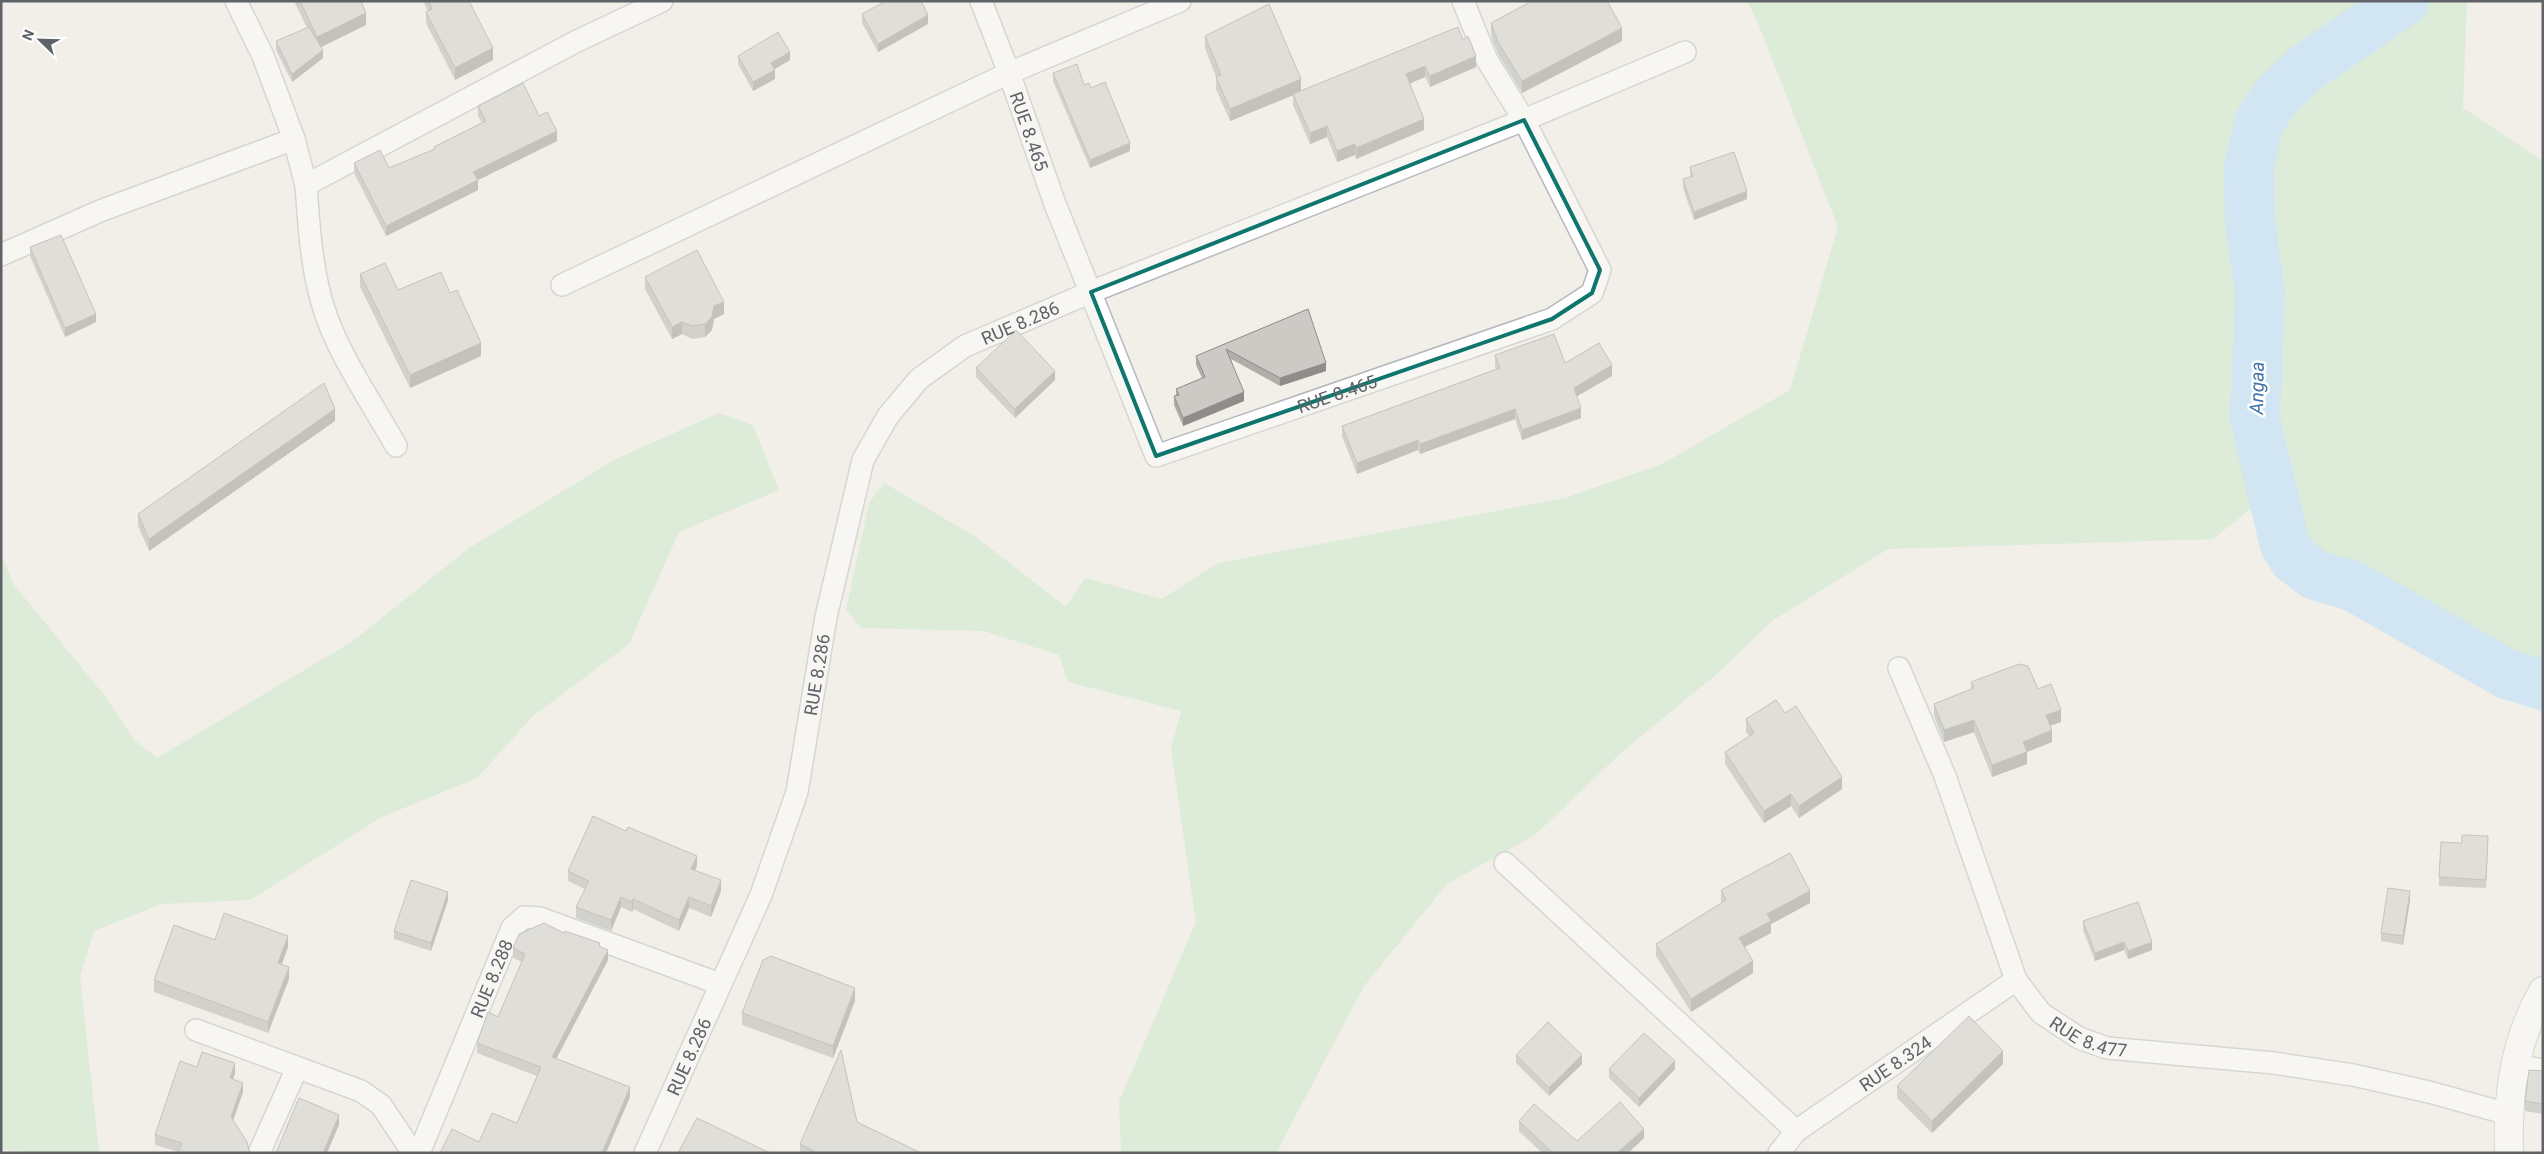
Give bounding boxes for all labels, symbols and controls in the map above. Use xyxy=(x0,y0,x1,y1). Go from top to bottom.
north arrow xyxy=(15,15,65,65)
text: N xyxy=(19,27,37,43)
street label: RUE 8.465 xyxy=(1006,89,1053,174)
street label: RUE 8.286 xyxy=(978,296,1062,348)
water label: Angaa xyxy=(2245,361,2269,416)
street label: RUE 8.465 xyxy=(1294,370,1379,417)
street label: RUE 8.286 xyxy=(799,632,834,717)
street label: RUE 8.288 xyxy=(466,936,517,1021)
street label: RUE 8.477 xyxy=(2046,1011,2128,1060)
street label: RUE 8.286 xyxy=(662,1014,715,1098)
street label: RUE 8.324 xyxy=(1855,1031,1935,1095)

